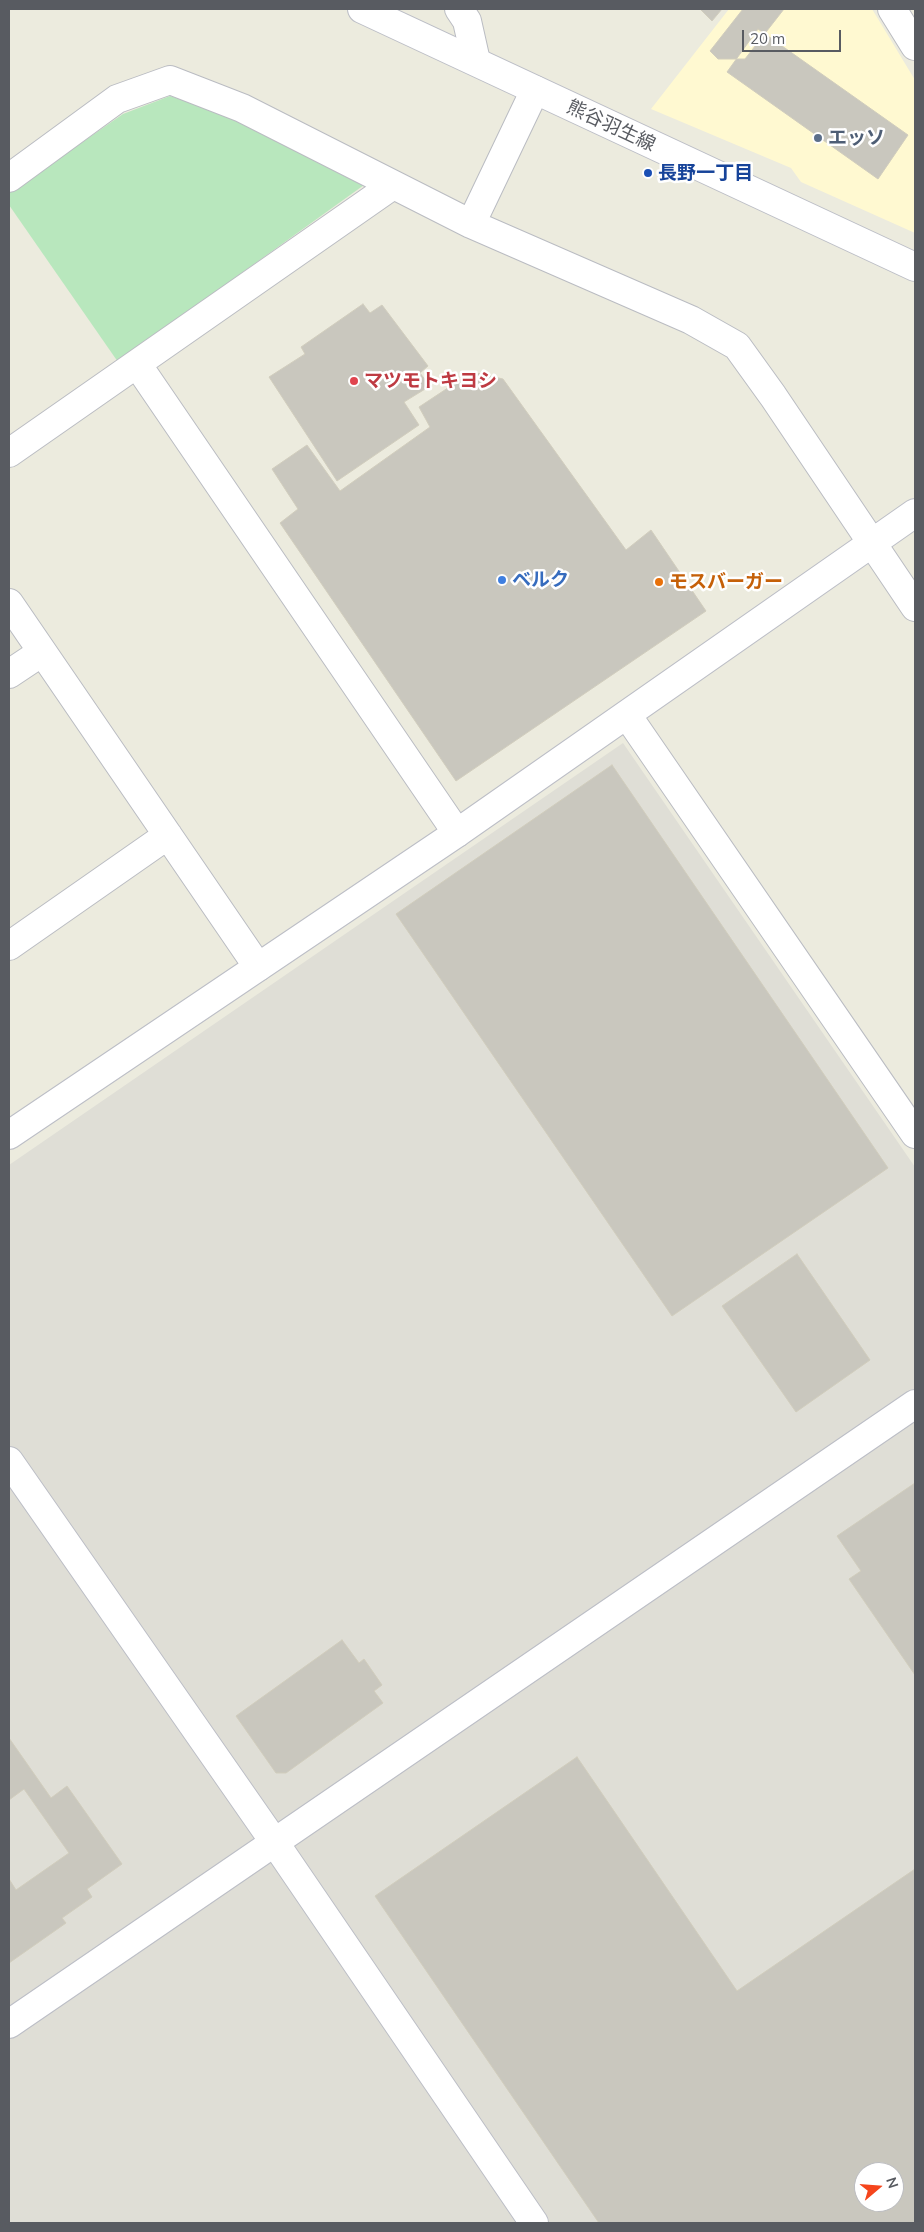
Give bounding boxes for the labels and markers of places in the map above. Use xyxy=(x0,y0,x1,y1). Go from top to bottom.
place label: エッソ xyxy=(828,127,885,149)
marker: エッソ xyxy=(812,132,824,144)
place label: 長野一丁目 xyxy=(658,162,753,184)
marker: 長野一丁目 xyxy=(642,167,654,179)
place label: マツモトキヨシ xyxy=(364,370,497,392)
marker: マツモトキヨシ xyxy=(348,375,360,387)
place label: ベルク xyxy=(512,569,569,591)
place label: モスバーガー xyxy=(669,571,783,593)
marker: ベルク xyxy=(496,574,508,586)
marker: モスバーガー xyxy=(653,576,665,588)

